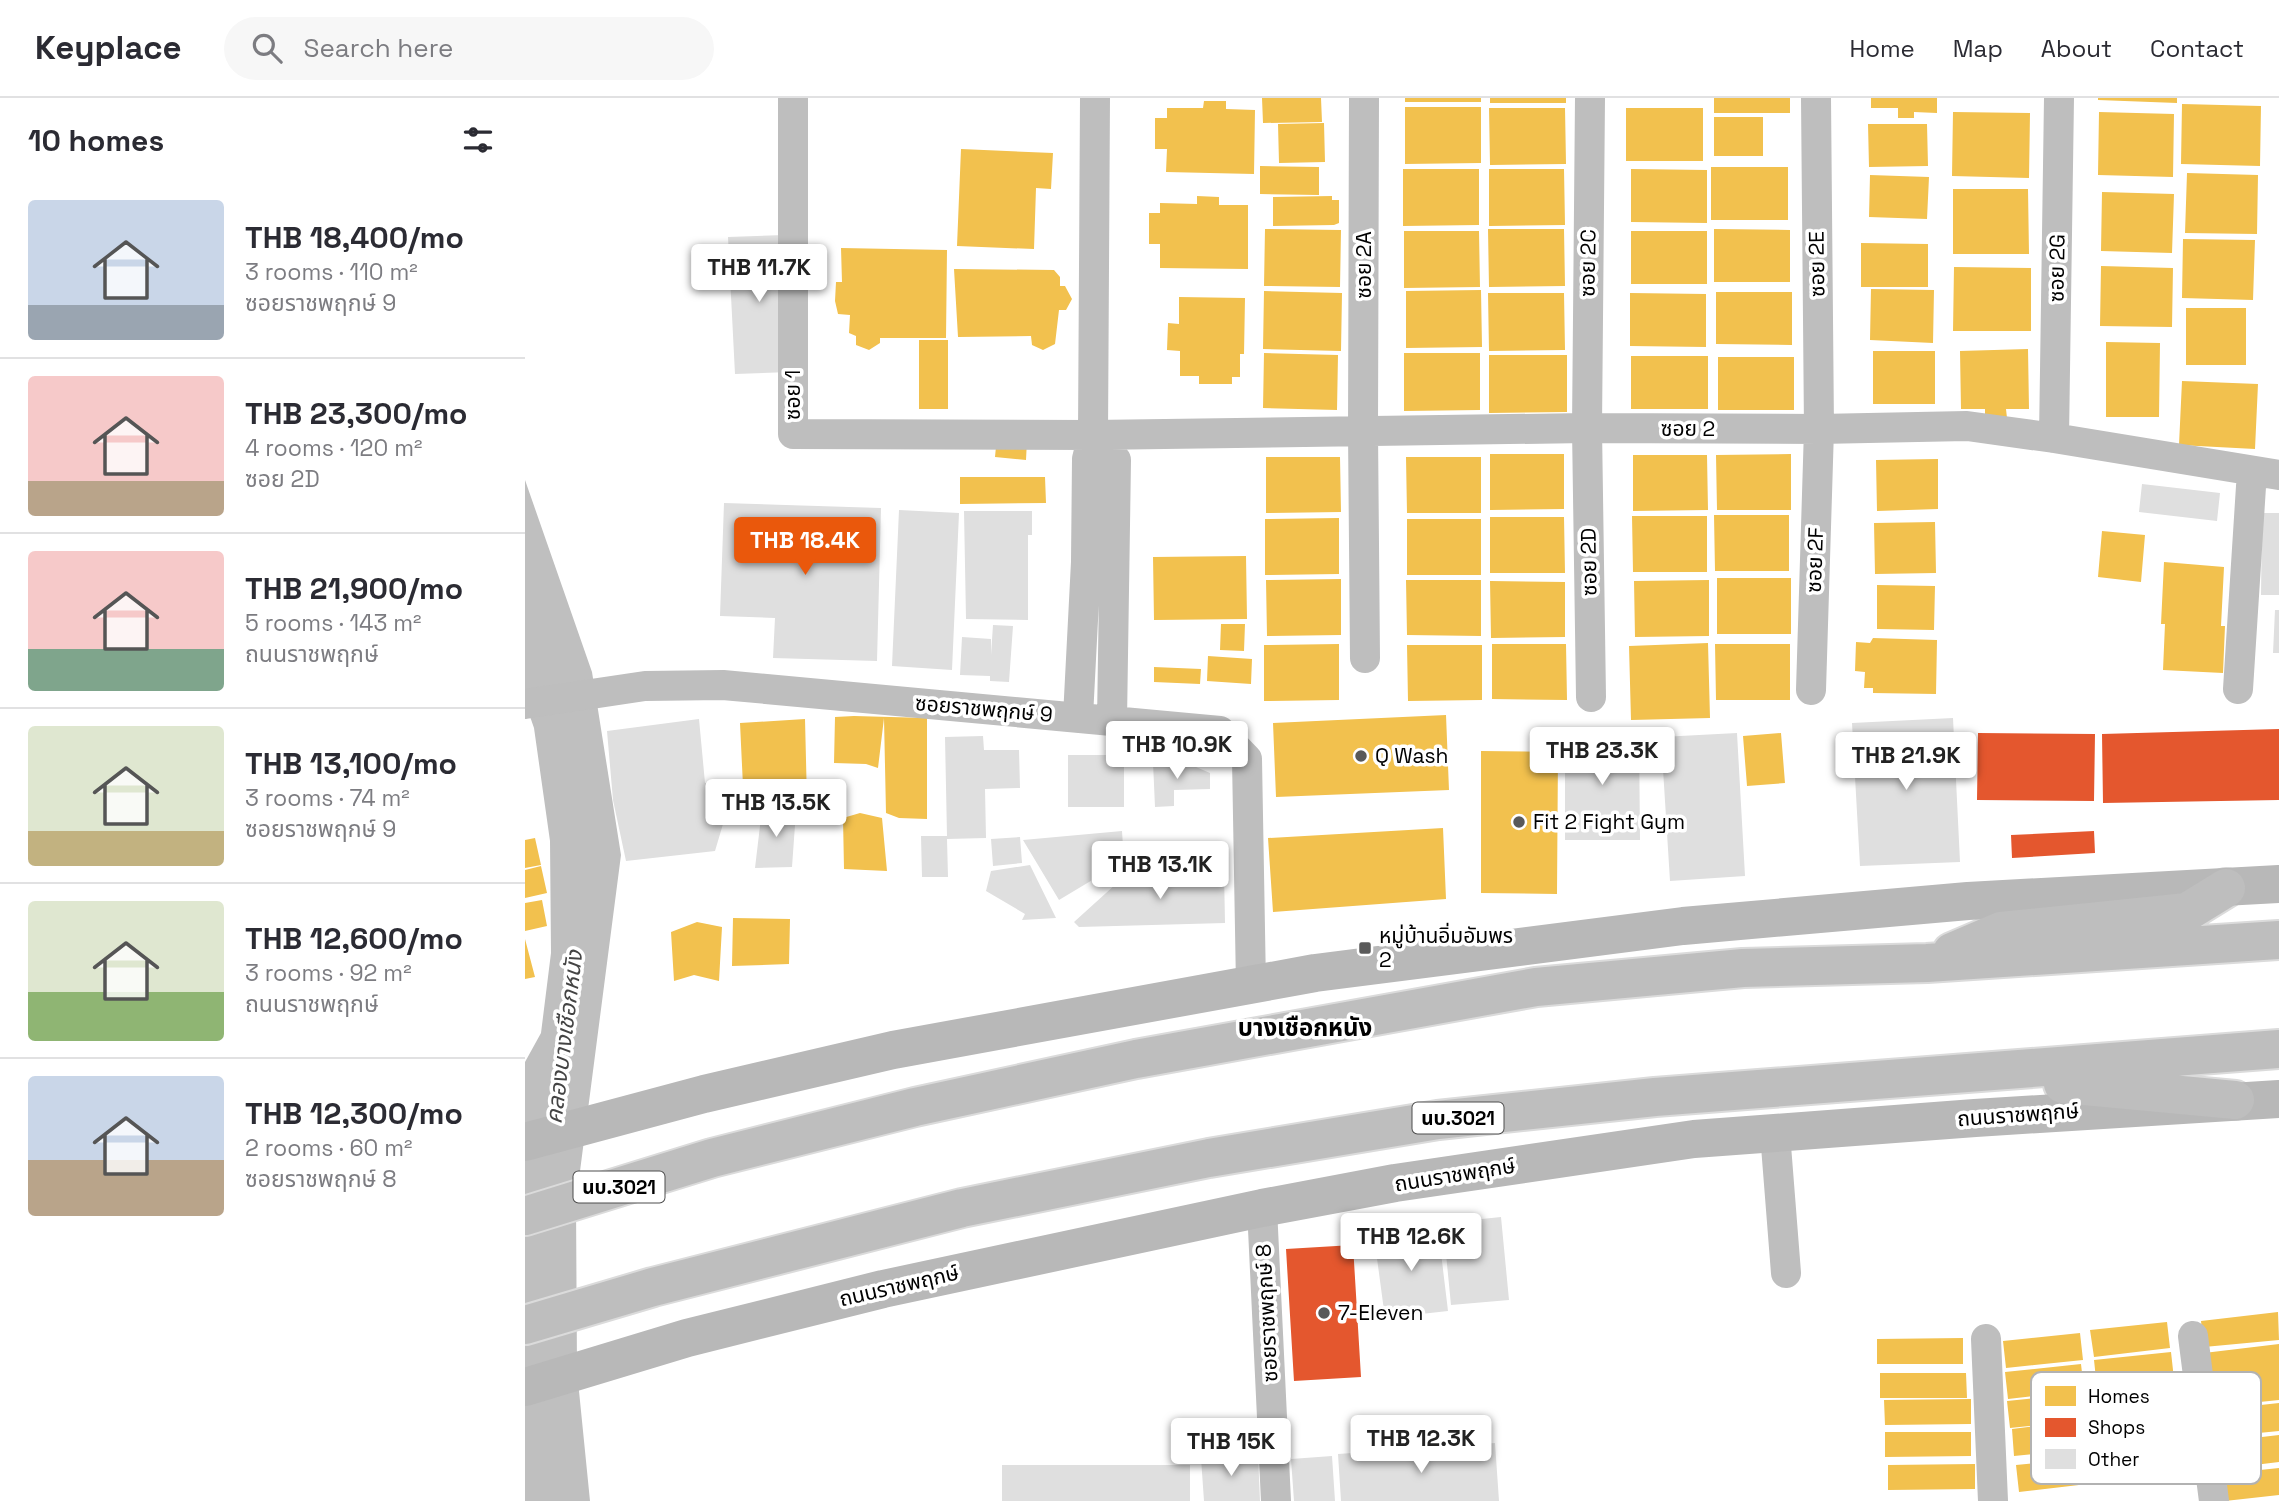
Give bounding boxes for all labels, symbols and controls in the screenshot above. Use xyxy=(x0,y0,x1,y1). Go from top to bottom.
search box xyxy=(224,17,714,80)
text: Keyplace xyxy=(35,27,182,69)
icon: search xyxy=(248,29,286,67)
text: Search here xyxy=(304,31,453,65)
text: Home xyxy=(1849,33,1915,64)
text: Map xyxy=(1953,33,2003,64)
text: About xyxy=(2041,33,2112,64)
text: Contact xyxy=(2150,33,2244,64)
text: 10 homes xyxy=(28,121,164,160)
icon: filters xyxy=(459,121,497,159)
text: THB 18,400/mo xyxy=(245,218,464,257)
icon: home xyxy=(84,228,168,312)
street label: ซอย 2C xyxy=(1573,229,1602,297)
street label: ซอย 2A xyxy=(1350,231,1377,299)
street label: ซอย 2E xyxy=(1802,231,1831,297)
street label: ซอย 2G xyxy=(2042,234,2071,302)
pin: THB 11.7K xyxy=(679,244,839,304)
text: THB 11.7K xyxy=(707,252,811,282)
text: 3 rooms · 110 m² xyxy=(245,257,418,287)
text: ซอยราชพฤกษ์ 9 xyxy=(245,288,396,318)
street label: ซอย 1 xyxy=(779,370,806,420)
text: THB 23,300/mo xyxy=(245,394,467,433)
icon: home xyxy=(84,404,168,488)
street label: ซอย 2 xyxy=(1661,415,1715,442)
text: 4 rooms · 120 m² xyxy=(245,433,422,463)
text: ซอย 2D xyxy=(245,464,320,494)
pin: THB 18.4K xyxy=(725,518,885,577)
text: THB 18.4K xyxy=(750,525,860,555)
street label: ซอย 2F xyxy=(1800,527,1829,593)
street label: ซอย 2D xyxy=(1574,528,1603,596)
text: THB 21,900/mo xyxy=(245,569,463,608)
icon: home xyxy=(84,579,168,663)
text: 5 rooms · 143 m² xyxy=(245,608,421,638)
text: ถนนราชพฤกษ์ xyxy=(245,639,379,669)
street label: ซอยราชพฤกษ์ 9 xyxy=(914,689,1054,728)
pin: THB 10.9K xyxy=(1097,722,1257,781)
pin: THB 23.3K xyxy=(1522,728,1682,787)
text: THB 10.9K xyxy=(1122,729,1232,759)
pin: THB 21.9K xyxy=(1826,732,1986,792)
text: THB 23.3K xyxy=(1546,735,1658,765)
text: THB 21.9K xyxy=(1851,740,1961,770)
place label: Q Wash xyxy=(1375,742,1448,769)
text: THB 13,100/mo xyxy=(245,744,457,783)
marker: Q Wash xyxy=(1353,748,1369,764)
icon: home xyxy=(84,754,168,838)
pin: THB 13.5K xyxy=(696,780,856,839)
text: 3 rooms · 74 m² xyxy=(245,783,410,813)
text: THB 13.5K xyxy=(721,787,831,817)
place label: Fit 2 Fight Gym xyxy=(1533,808,1685,835)
text: ซอยราชพฤกษ์ 9 xyxy=(245,814,396,844)
marker: Fit 2 Fight Gym xyxy=(1511,814,1527,830)
pin: THB 13.1K xyxy=(1080,842,1240,901)
text: THB 13.1K xyxy=(1108,849,1212,879)
text: THB 12,600/mo xyxy=(245,919,463,958)
place label: หมู่บ้านอิ่มอัมพร 2 xyxy=(1379,922,1513,973)
icon: home xyxy=(84,929,168,1013)
marker: หมู่บ้านอิ่มอัมพร 2 xyxy=(1357,940,1373,956)
water label: คลองบางเชือกหนัง xyxy=(538,947,590,1125)
text: 3 rooms · 92 m² xyxy=(245,958,412,988)
text: ถนนราชพฤกษ์ xyxy=(245,989,379,1019)
district label: บางเชือกหนัง xyxy=(1238,1012,1372,1043)
text: THB 12,300/mo xyxy=(245,1094,463,1133)
street label: ถนนราชพฤกษ์ xyxy=(1956,1097,2080,1132)
road number: นบ.3021 xyxy=(1413,1102,1503,1134)
icon: home xyxy=(84,1104,168,1188)
text: 2 rooms · 60 m² xyxy=(245,1133,412,1163)
street label: ถนนราชพฤกษ์ xyxy=(1393,1152,1517,1197)
text: ซอยราชพฤกษ์ 8 xyxy=(245,1164,396,1194)
road number: นบ.3021 xyxy=(573,1172,665,1203)
pin: THB 12.6K xyxy=(1331,1214,1491,1273)
text: THB 12.6K xyxy=(1356,1221,1466,1251)
street label: ซอยราชพฤกษ์ 8 xyxy=(1249,1243,1284,1383)
street label: ถนนราชพฤกษ์ xyxy=(836,1259,961,1312)
place label: 7-Eleven xyxy=(1338,1299,1423,1326)
marker: 7-Eleven xyxy=(1316,1305,1332,1321)
legend xyxy=(2031,1372,2261,1484)
text: Homes xyxy=(2088,1384,2150,1409)
text: Shops xyxy=(2088,1415,2145,1440)
pin: THB 12.3K xyxy=(1341,1416,1501,1475)
pin: THB 15K xyxy=(1166,1418,1296,1478)
text: THB 12.3K xyxy=(1366,1423,1476,1453)
text: THB 15K xyxy=(1187,1426,1275,1456)
text: Other xyxy=(2088,1447,2140,1472)

